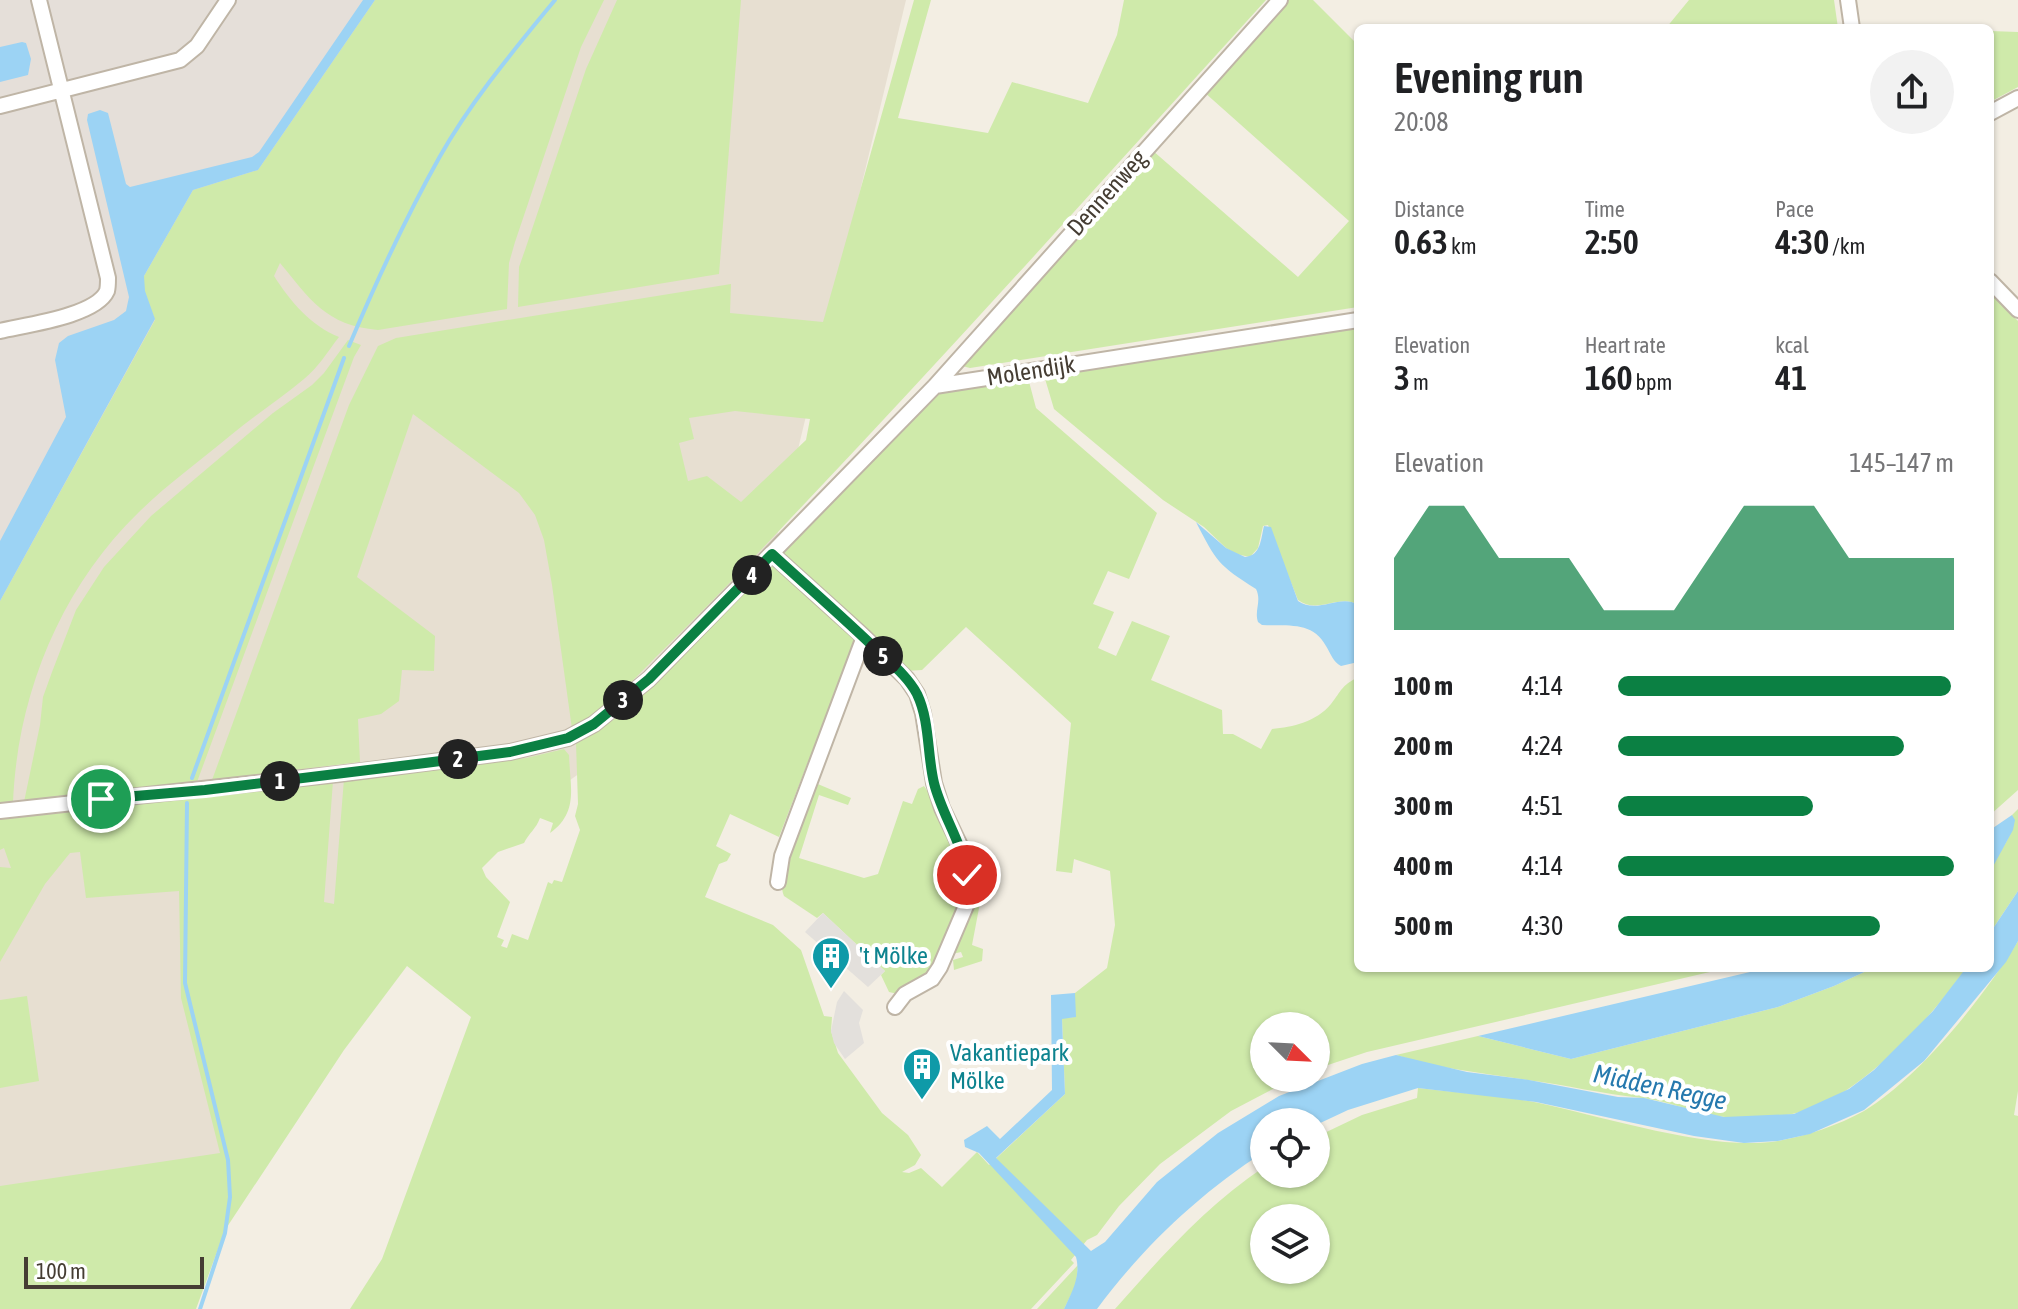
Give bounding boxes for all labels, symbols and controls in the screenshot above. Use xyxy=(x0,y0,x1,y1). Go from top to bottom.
button: share xyxy=(1870,50,1954,134)
text: Evening run xyxy=(1394,52,1584,102)
text: 20:08 xyxy=(1394,107,1449,137)
street label: Dennenweg xyxy=(1061,144,1152,241)
text: Distance xyxy=(1394,196,1465,222)
text: Time xyxy=(1585,196,1625,222)
text: Pace xyxy=(1775,196,1814,222)
text: 0.63 xyxy=(1394,222,1448,261)
text: 2:50 xyxy=(1585,222,1639,261)
text: 4:30 xyxy=(1775,222,1829,261)
text: km xyxy=(1448,233,1477,259)
text: /km xyxy=(1829,233,1865,259)
text: Elevation xyxy=(1394,332,1470,358)
text: Heart rate xyxy=(1585,332,1666,358)
text: kcal xyxy=(1775,332,1809,358)
street label: Molendijk xyxy=(985,350,1077,391)
text: 3 xyxy=(1394,358,1410,397)
text: 160 xyxy=(1585,358,1633,397)
text: 41 xyxy=(1775,358,1807,397)
text: m xyxy=(1410,369,1429,395)
text: bpm xyxy=(1633,369,1672,395)
text: Elevation xyxy=(1394,448,1484,478)
text: 145–147 m xyxy=(1849,448,1954,478)
pin: 4 xyxy=(732,555,772,595)
text: 4 xyxy=(747,562,757,588)
pin: 5 xyxy=(863,636,903,676)
text: 5 xyxy=(878,643,888,669)
text: 100 m xyxy=(1394,671,1453,701)
text: 4:14 xyxy=(1522,671,1563,701)
pin: 3 xyxy=(603,680,643,720)
text: 3 xyxy=(618,687,628,713)
text: 200 m xyxy=(1394,731,1453,761)
text: 4:24 xyxy=(1522,731,1563,761)
pin: 2 xyxy=(438,739,478,779)
text: 2 xyxy=(453,746,463,772)
pin: 1 xyxy=(260,761,300,801)
pin xyxy=(67,765,135,833)
text: 1 xyxy=(275,768,285,794)
icon: arrive xyxy=(79,777,123,821)
text: 300 m xyxy=(1394,791,1453,821)
text: 4:51 xyxy=(1522,791,1563,821)
pin xyxy=(933,841,1001,909)
text: 400 m xyxy=(1394,851,1453,881)
text: 4:14 xyxy=(1522,851,1563,881)
icon: check xyxy=(945,853,989,897)
text: 500 m xyxy=(1394,911,1453,941)
text: 4:30 xyxy=(1522,911,1563,941)
building icon: 't Mölke xyxy=(810,935,852,990)
place label: 't Mölke xyxy=(859,942,928,969)
north arrow xyxy=(1250,1012,1330,1092)
map controls xyxy=(1250,1012,1330,1284)
place label: Vakantiepark Mölke xyxy=(950,1039,1070,1094)
building icon: Vakantiepark Mölke xyxy=(901,1046,943,1101)
water label: Midden Regge xyxy=(1591,1058,1729,1116)
button: locate xyxy=(1250,1108,1330,1188)
button: layers xyxy=(1250,1204,1330,1284)
scale bar xyxy=(24,1253,204,1289)
text: 100 m xyxy=(36,1258,86,1284)

